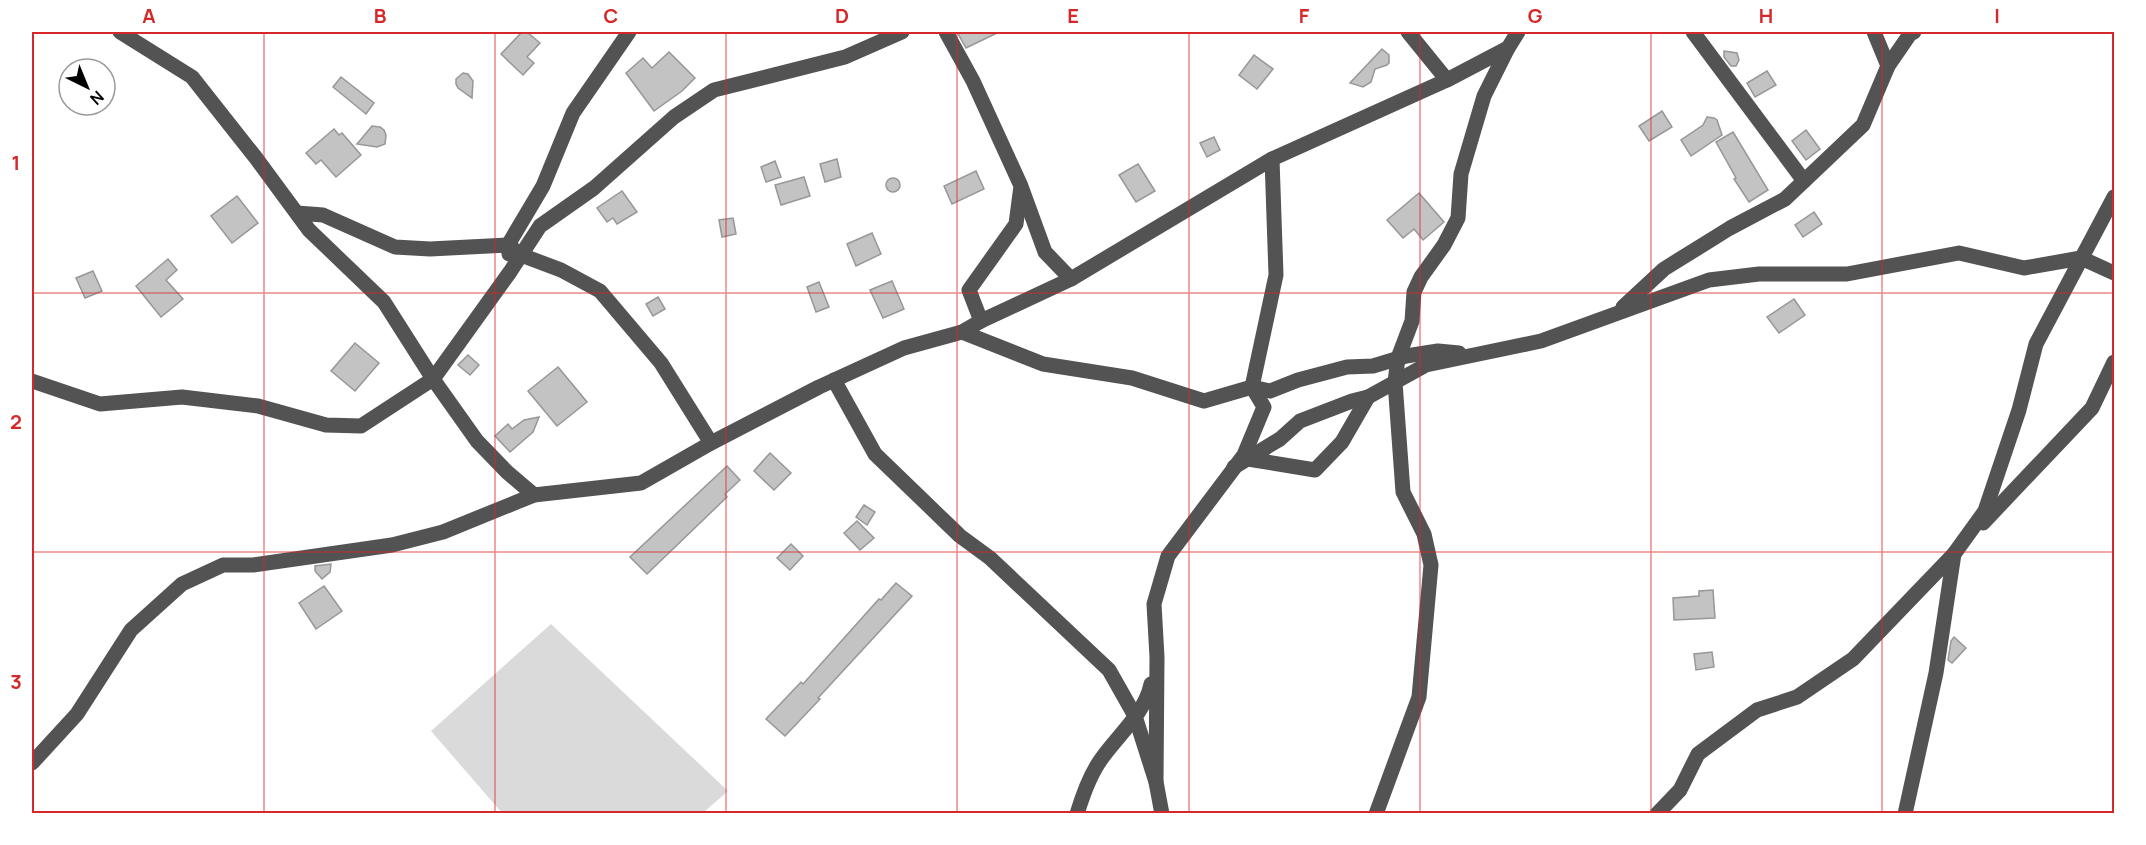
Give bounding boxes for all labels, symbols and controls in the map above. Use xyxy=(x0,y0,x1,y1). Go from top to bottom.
text: A xyxy=(142,2,156,29)
text: B xyxy=(374,2,387,29)
text: C xyxy=(604,2,618,29)
text: D xyxy=(835,2,849,29)
text: E xyxy=(1067,2,1079,29)
text: F xyxy=(1299,2,1310,29)
text: G xyxy=(1528,2,1543,29)
text: H xyxy=(1759,2,1773,29)
text: I xyxy=(1994,2,2000,29)
north arrow xyxy=(57,57,117,117)
text: N xyxy=(86,86,109,110)
text: 1 xyxy=(12,149,20,176)
text: 2 xyxy=(10,408,22,435)
text: 3 xyxy=(10,668,22,695)

